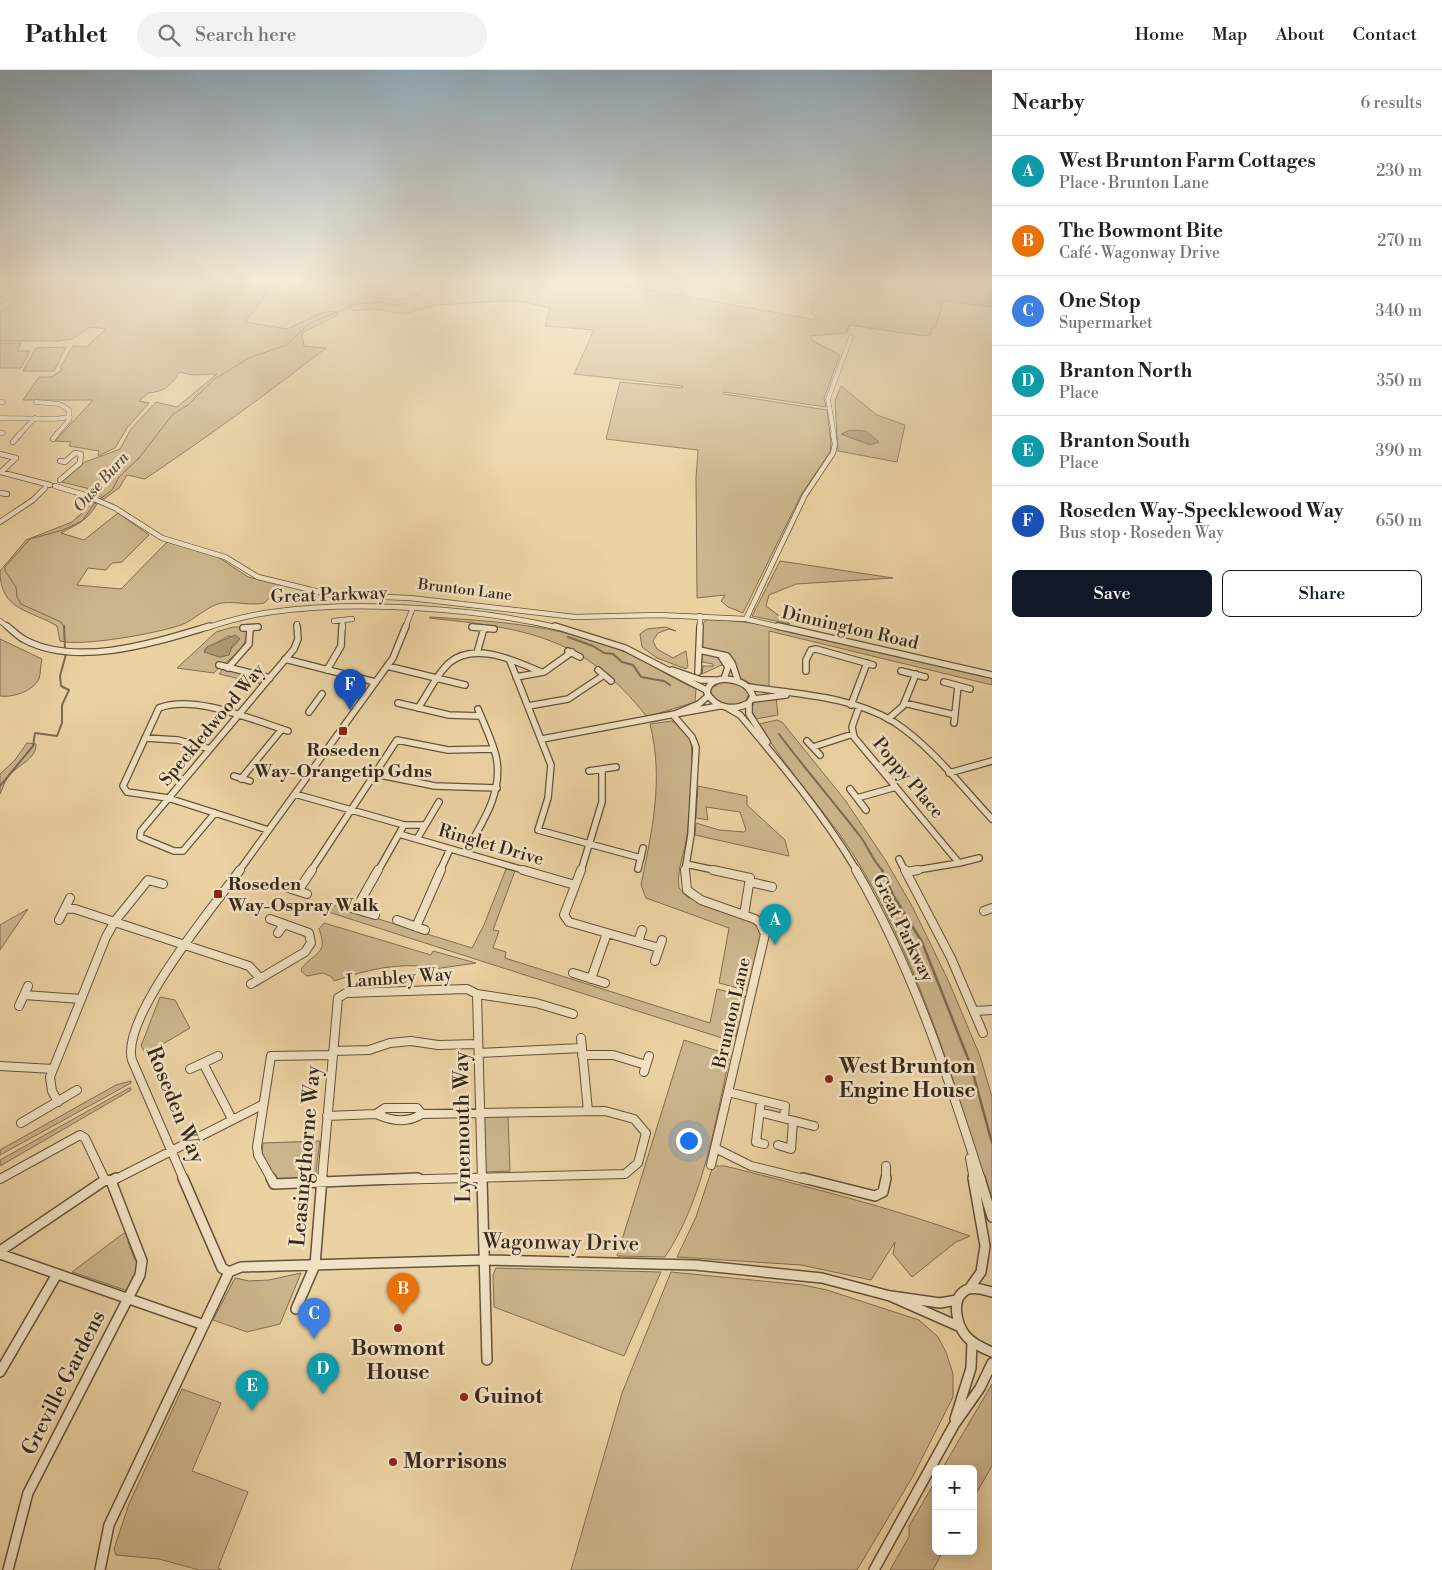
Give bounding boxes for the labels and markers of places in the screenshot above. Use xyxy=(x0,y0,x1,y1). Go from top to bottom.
pin: F xyxy=(334,669,366,710)
marker: Roseden Way-Orangetip Gdns xyxy=(337,725,349,737)
place label: Roseden Way-Orangetip Gdns xyxy=(253,739,432,783)
place label: Roseden Way-Ospray Walk xyxy=(227,873,380,917)
marker: Roseden Way-Ospray Walk xyxy=(212,888,224,900)
pin: A xyxy=(759,904,791,945)
place label: West Brunton Engine House xyxy=(838,1054,976,1104)
marker: West Brunton Engine House xyxy=(823,1073,835,1085)
pin: B xyxy=(387,1273,419,1314)
pin: C xyxy=(298,1298,330,1339)
marker: Bowmont House xyxy=(392,1322,404,1334)
place label: Bowmont House xyxy=(351,1336,446,1386)
pin: D xyxy=(307,1353,339,1394)
pin: E xyxy=(236,1370,268,1411)
place label: Guinot xyxy=(474,1384,543,1410)
marker: Guinot xyxy=(458,1391,470,1403)
place label: Morrisons xyxy=(403,1449,507,1475)
marker: Morrisons xyxy=(387,1456,399,1468)

